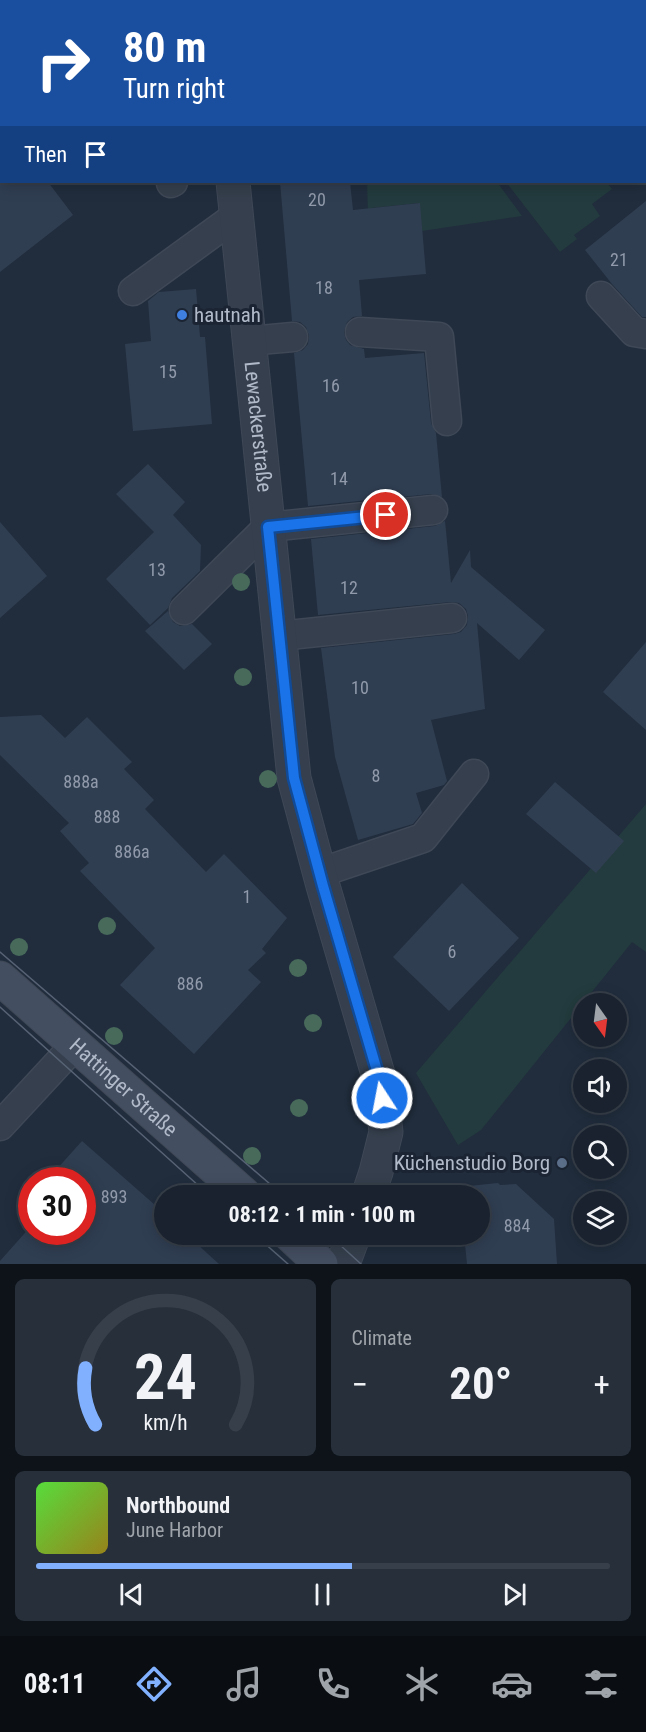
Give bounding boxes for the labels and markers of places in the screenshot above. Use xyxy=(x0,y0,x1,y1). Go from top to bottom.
place label: hautnah xyxy=(194,303,261,327)
marker: hautnah xyxy=(175,308,189,322)
pin xyxy=(360,489,411,540)
place label: Küchenstudio Borg xyxy=(394,1151,550,1175)
marker: Küchenstudio Borg xyxy=(555,1156,569,1170)

